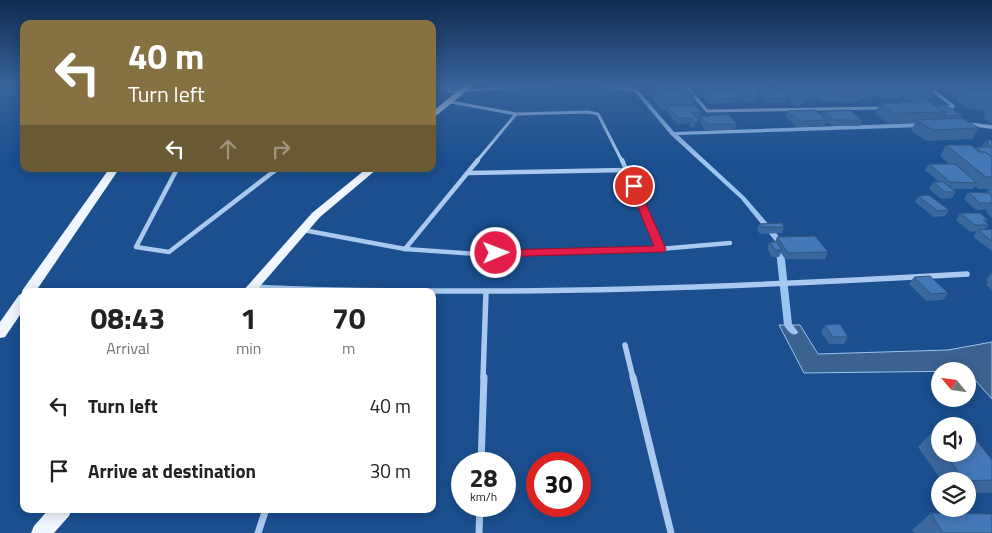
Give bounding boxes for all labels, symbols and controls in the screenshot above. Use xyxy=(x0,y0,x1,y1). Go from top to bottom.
text: 40 m xyxy=(128,29,204,83)
icon: left xyxy=(45,40,110,105)
text: Turn left xyxy=(128,77,205,111)
icon: left xyxy=(161,135,189,163)
icon: ahead xyxy=(214,135,242,163)
icon: right xyxy=(267,135,295,163)
pin xyxy=(613,165,655,207)
icon: arrive xyxy=(620,172,648,200)
position arrow xyxy=(469,226,521,278)
text: 08:43 xyxy=(91,295,165,341)
text: 1 xyxy=(240,295,257,341)
text: 70 xyxy=(332,295,365,341)
text: Arrival xyxy=(106,336,150,360)
text: min xyxy=(236,336,261,360)
text: m xyxy=(342,336,355,360)
north arrow xyxy=(931,362,976,408)
map controls xyxy=(931,362,976,517)
text: Turn left xyxy=(88,391,158,420)
text: 40 m xyxy=(370,391,411,420)
icon: left xyxy=(45,392,73,420)
button: sound xyxy=(931,417,976,462)
speed limit sign: 30 xyxy=(526,452,591,517)
text: Arrive at destination xyxy=(88,456,256,485)
text: 30 m xyxy=(370,456,411,485)
icon: arrive xyxy=(45,457,73,485)
text: 28 xyxy=(469,459,498,497)
button: layers xyxy=(931,472,976,517)
text: km/h xyxy=(470,487,497,506)

